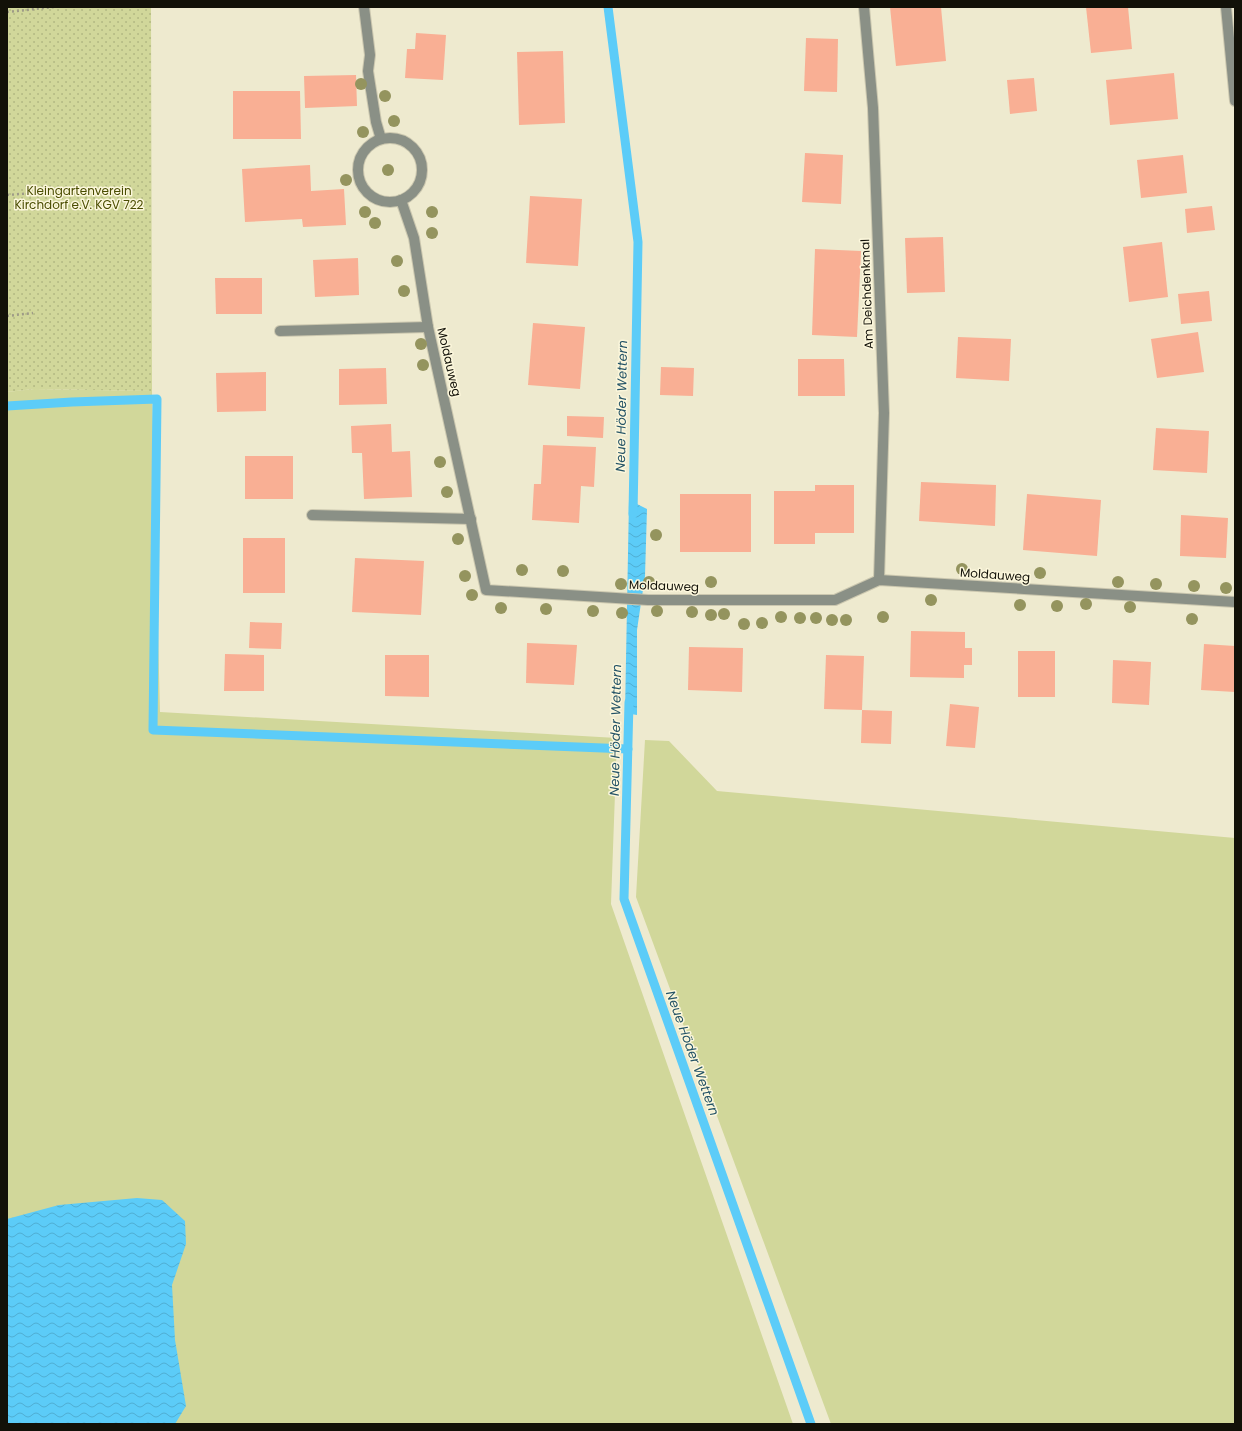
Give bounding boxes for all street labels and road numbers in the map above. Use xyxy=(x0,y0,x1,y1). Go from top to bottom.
street label: Am Deichdenkmal xyxy=(856,239,877,349)
street label: Moldauweg xyxy=(433,326,466,398)
street label: Moldauweg xyxy=(959,564,1031,585)
street label: Moldauweg xyxy=(629,576,699,595)

